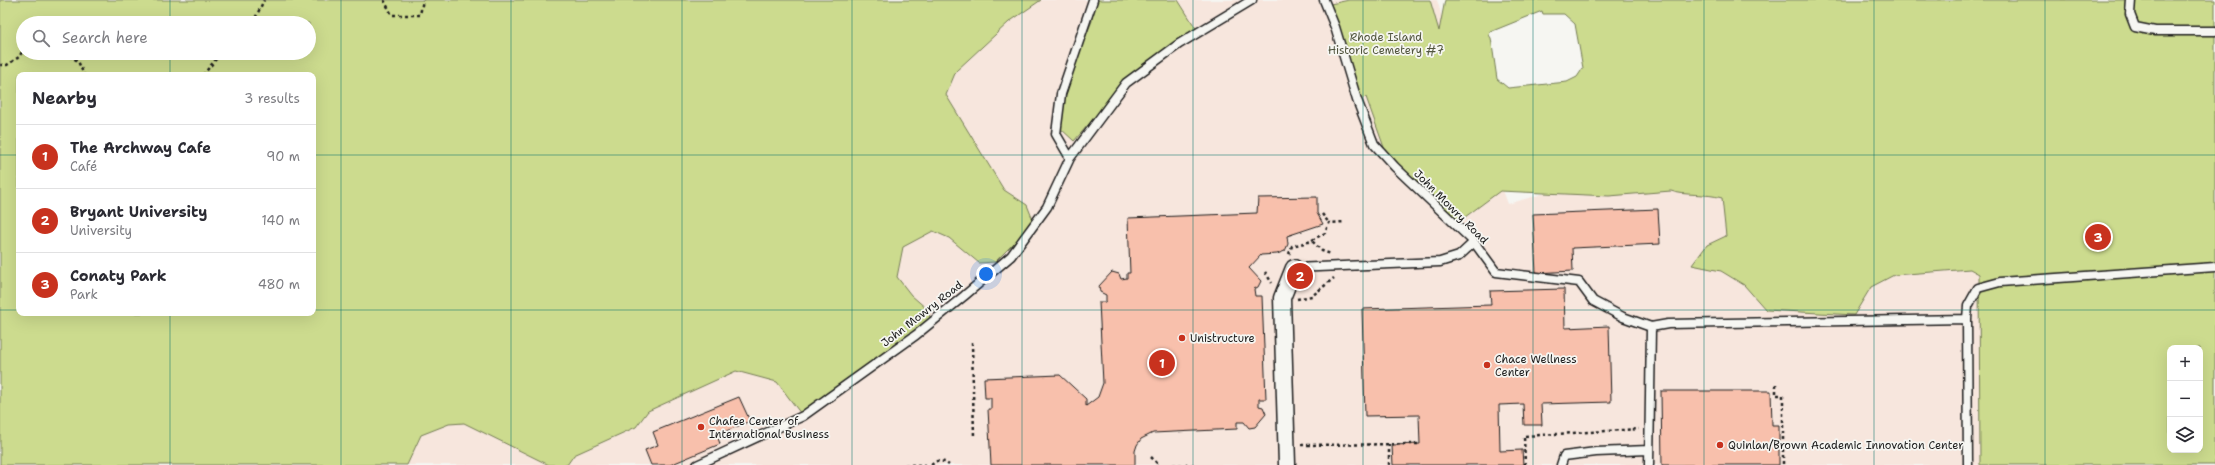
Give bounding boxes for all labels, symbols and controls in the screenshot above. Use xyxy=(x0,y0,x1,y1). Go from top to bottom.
search box xyxy=(16,16,316,60)
icon: search xyxy=(30,27,52,49)
text: Search here xyxy=(62,28,148,48)
park label: Rhode Island Historic Cemetery #7 xyxy=(1328,30,1444,58)
text: Nearby xyxy=(32,87,97,109)
text: 3 results xyxy=(244,90,300,107)
text: The Archway Cafe xyxy=(70,138,211,158)
text: 1 xyxy=(42,148,48,165)
text: 90 m xyxy=(266,148,300,165)
text: Café xyxy=(70,158,97,175)
street label: John Mowry Road xyxy=(1411,167,1491,247)
text: Bryant University xyxy=(70,202,208,222)
text: 2 xyxy=(40,212,50,229)
text: 140 m xyxy=(261,212,300,229)
text: University xyxy=(70,222,132,239)
pin: 3 xyxy=(2085,222,2111,252)
pin: 2 xyxy=(1287,261,1313,291)
your location xyxy=(976,264,996,284)
text: Conaty Park xyxy=(70,266,167,286)
text: 3 xyxy=(40,276,50,293)
text: 480 m xyxy=(258,276,300,293)
street label: John Mowry Road xyxy=(878,277,966,351)
text: Park xyxy=(70,286,98,303)
place label: Unistructure xyxy=(1190,331,1255,346)
marker: Unistructure xyxy=(1177,333,1187,343)
map controls xyxy=(2167,345,2203,453)
button: + xyxy=(2167,345,2203,381)
pin: 1 xyxy=(1149,348,1175,378)
place label: Chace Wellness Center xyxy=(1495,352,1577,380)
marker: Chace Wellness Center xyxy=(1482,360,1492,370)
button: − xyxy=(2167,381,2203,417)
place label: Chafee Center of International Business xyxy=(709,414,829,442)
button: layers xyxy=(2167,417,2203,453)
marker: Chafee Center of International Business xyxy=(696,422,706,432)
place label: Quinlan/Brown Academic Innovation Center xyxy=(1728,438,1963,453)
marker: Quinlan/Brown Academic Innovation Center xyxy=(1715,440,1725,450)

